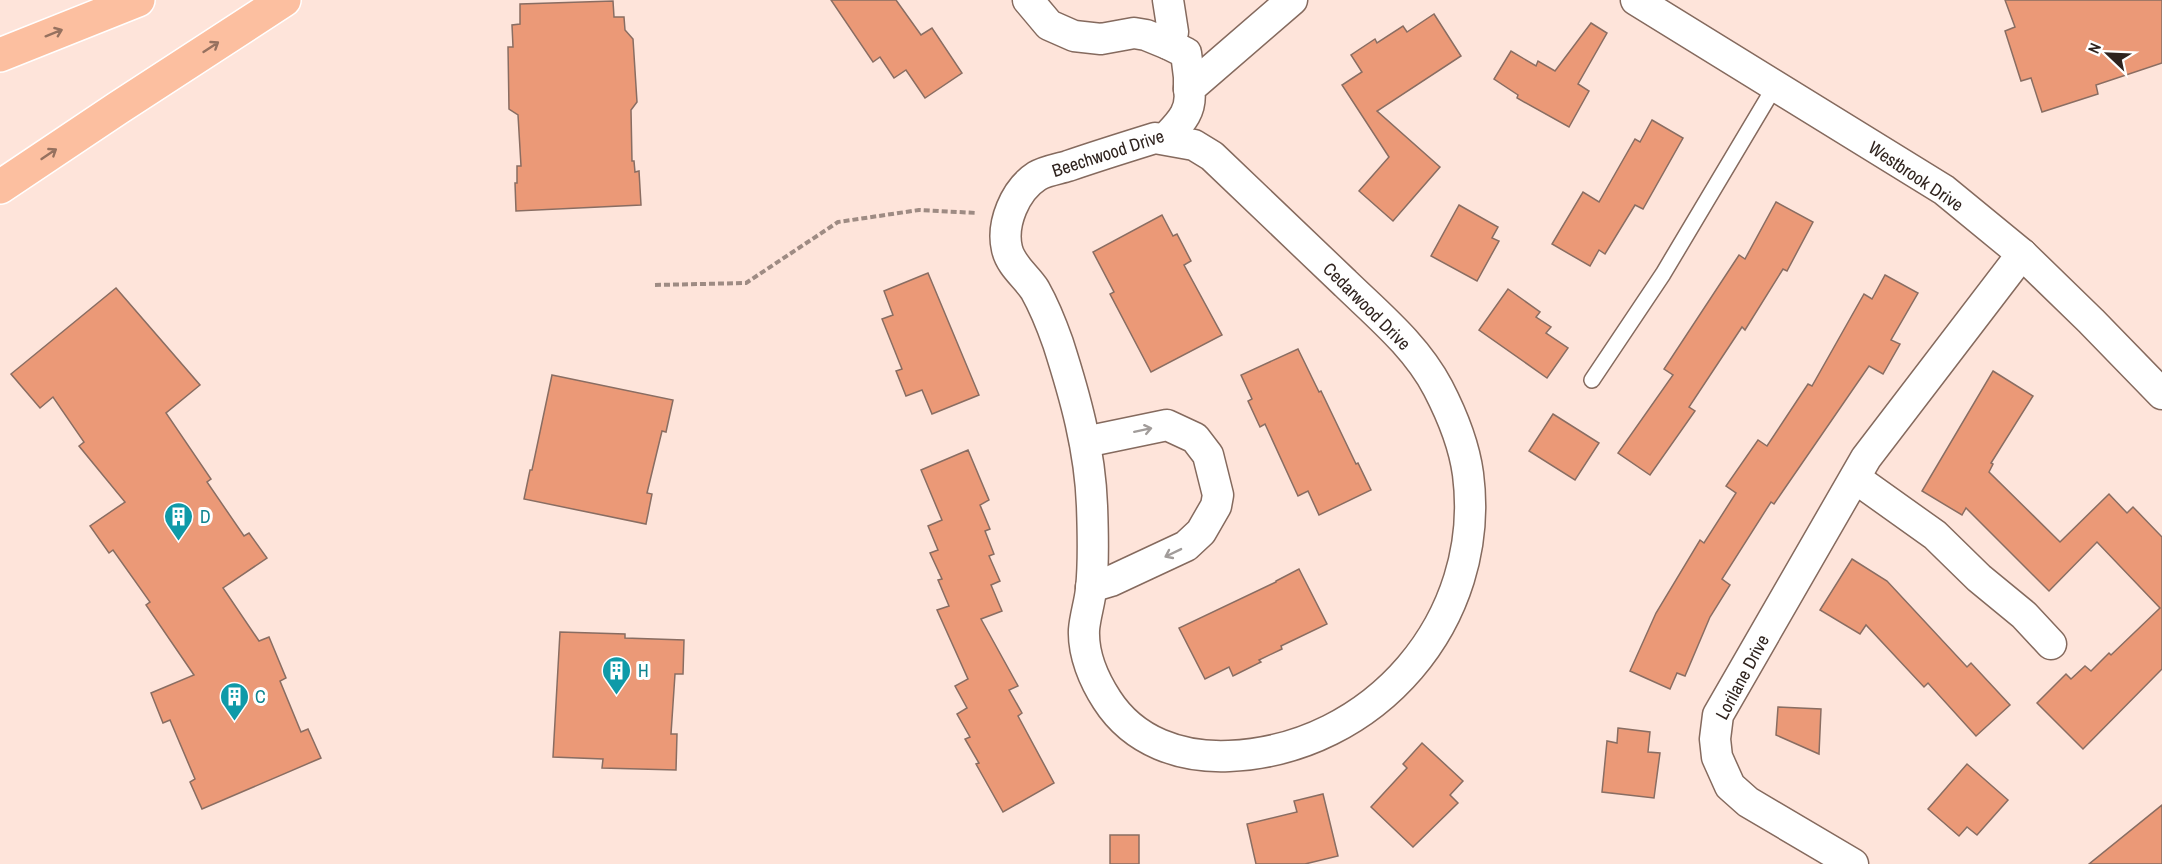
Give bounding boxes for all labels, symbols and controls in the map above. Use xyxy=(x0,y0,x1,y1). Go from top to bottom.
north arrow xyxy=(2078,24,2138,84)
one-way arrow xyxy=(45,27,63,38)
text: N xyxy=(2082,39,2106,57)
one-way arrow xyxy=(203,41,219,53)
street label: Beechwood Drive xyxy=(1049,123,1167,183)
street label: Westbrook Drive xyxy=(1864,135,1968,217)
one-way arrow xyxy=(40,148,57,161)
street label: Cedarwood Drive xyxy=(1318,257,1416,355)
one-way arrow xyxy=(1132,424,1152,435)
building icon: D xyxy=(163,500,195,542)
place label: D xyxy=(200,504,211,529)
one-way arrow xyxy=(1165,547,1183,559)
street label: Lorilane Drive xyxy=(1709,630,1775,724)
building icon: H xyxy=(601,654,633,696)
place label: H xyxy=(638,658,649,683)
building icon: C xyxy=(218,680,250,722)
place label: C xyxy=(255,684,266,709)

